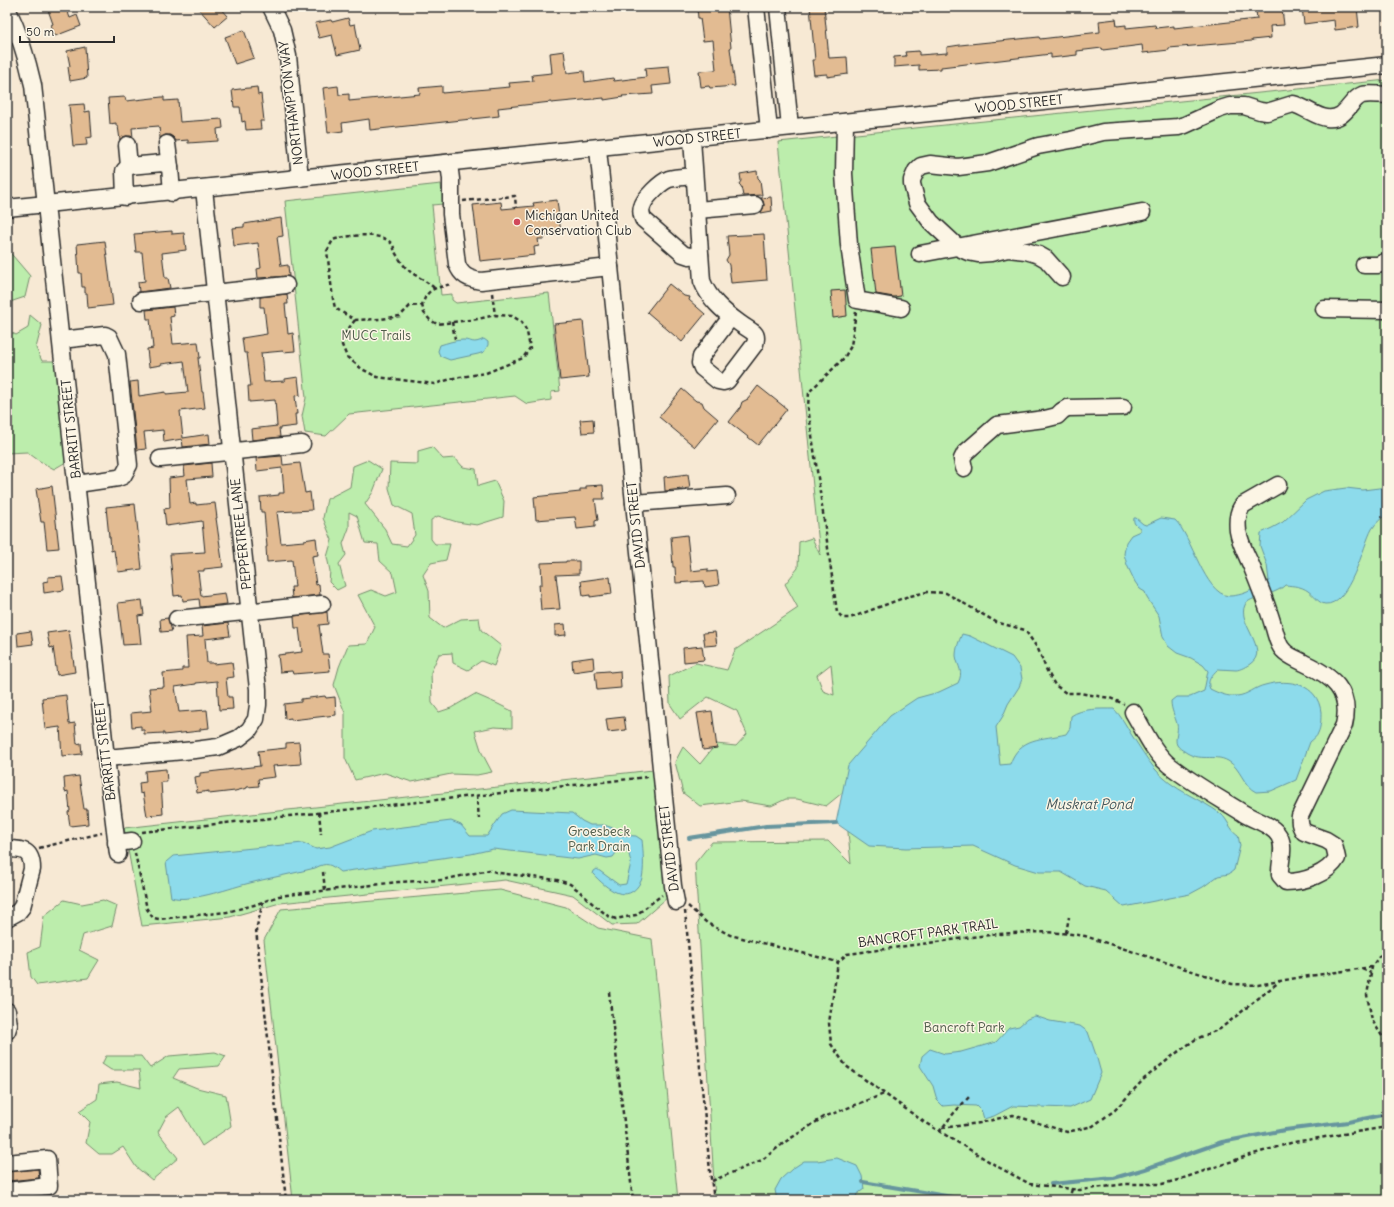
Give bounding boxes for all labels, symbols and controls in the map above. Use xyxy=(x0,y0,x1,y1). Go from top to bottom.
scale bar xyxy=(20,18,114,44)
text: 50 m xyxy=(26,24,55,39)
street label: NORTHAMPTON WAY xyxy=(275,40,307,166)
street label: WOOD STREET xyxy=(974,91,1064,117)
street label: WOOD STREET xyxy=(652,125,742,151)
street label: WOOD STREET xyxy=(330,158,420,184)
place label: Michigan United Conservation Club xyxy=(525,207,632,239)
marker: Michigan United Conservation Club xyxy=(512,217,522,227)
park label: MUCC Trails xyxy=(341,327,411,344)
street label: BARRITT STREET xyxy=(57,378,85,480)
street label: PEPPERTREE LANE xyxy=(227,477,255,591)
street label: DAVID STREET xyxy=(623,480,649,569)
street label: BARRITT STREET xyxy=(90,700,120,802)
water label: Muskrat Pond xyxy=(1046,795,1134,813)
street label: DAVID STREET xyxy=(655,803,683,892)
park label: Groesbeck Park Drain xyxy=(568,823,631,855)
street label: BANCROFT PARK TRAIL xyxy=(857,915,999,951)
park label: Bancroft Park xyxy=(923,1019,1005,1036)

